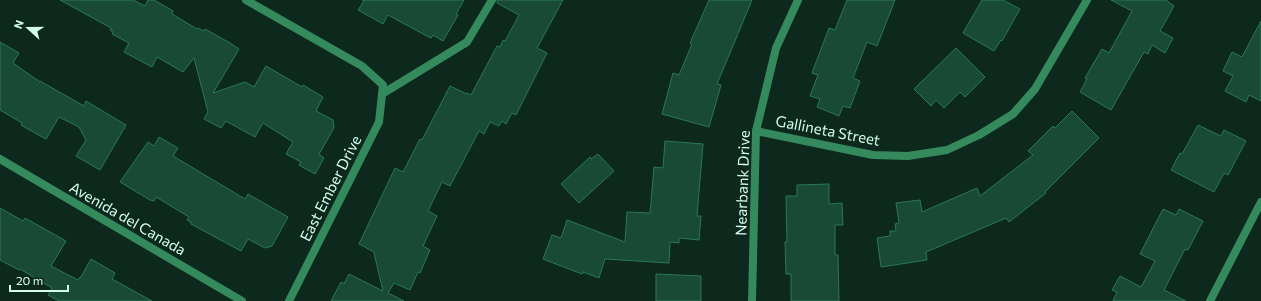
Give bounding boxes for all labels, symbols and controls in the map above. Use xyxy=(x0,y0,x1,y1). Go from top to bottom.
north arrow xyxy=(8,8,48,48)
text: N xyxy=(11,18,26,30)
street label: Gallineta Street xyxy=(774,111,882,149)
street label: Nearbank Drive xyxy=(731,130,753,236)
street label: East Ember Drive xyxy=(296,132,364,244)
street label: Avenida del Canada xyxy=(67,177,189,259)
scale bar xyxy=(10,267,68,293)
text: 20 m xyxy=(16,273,43,287)

